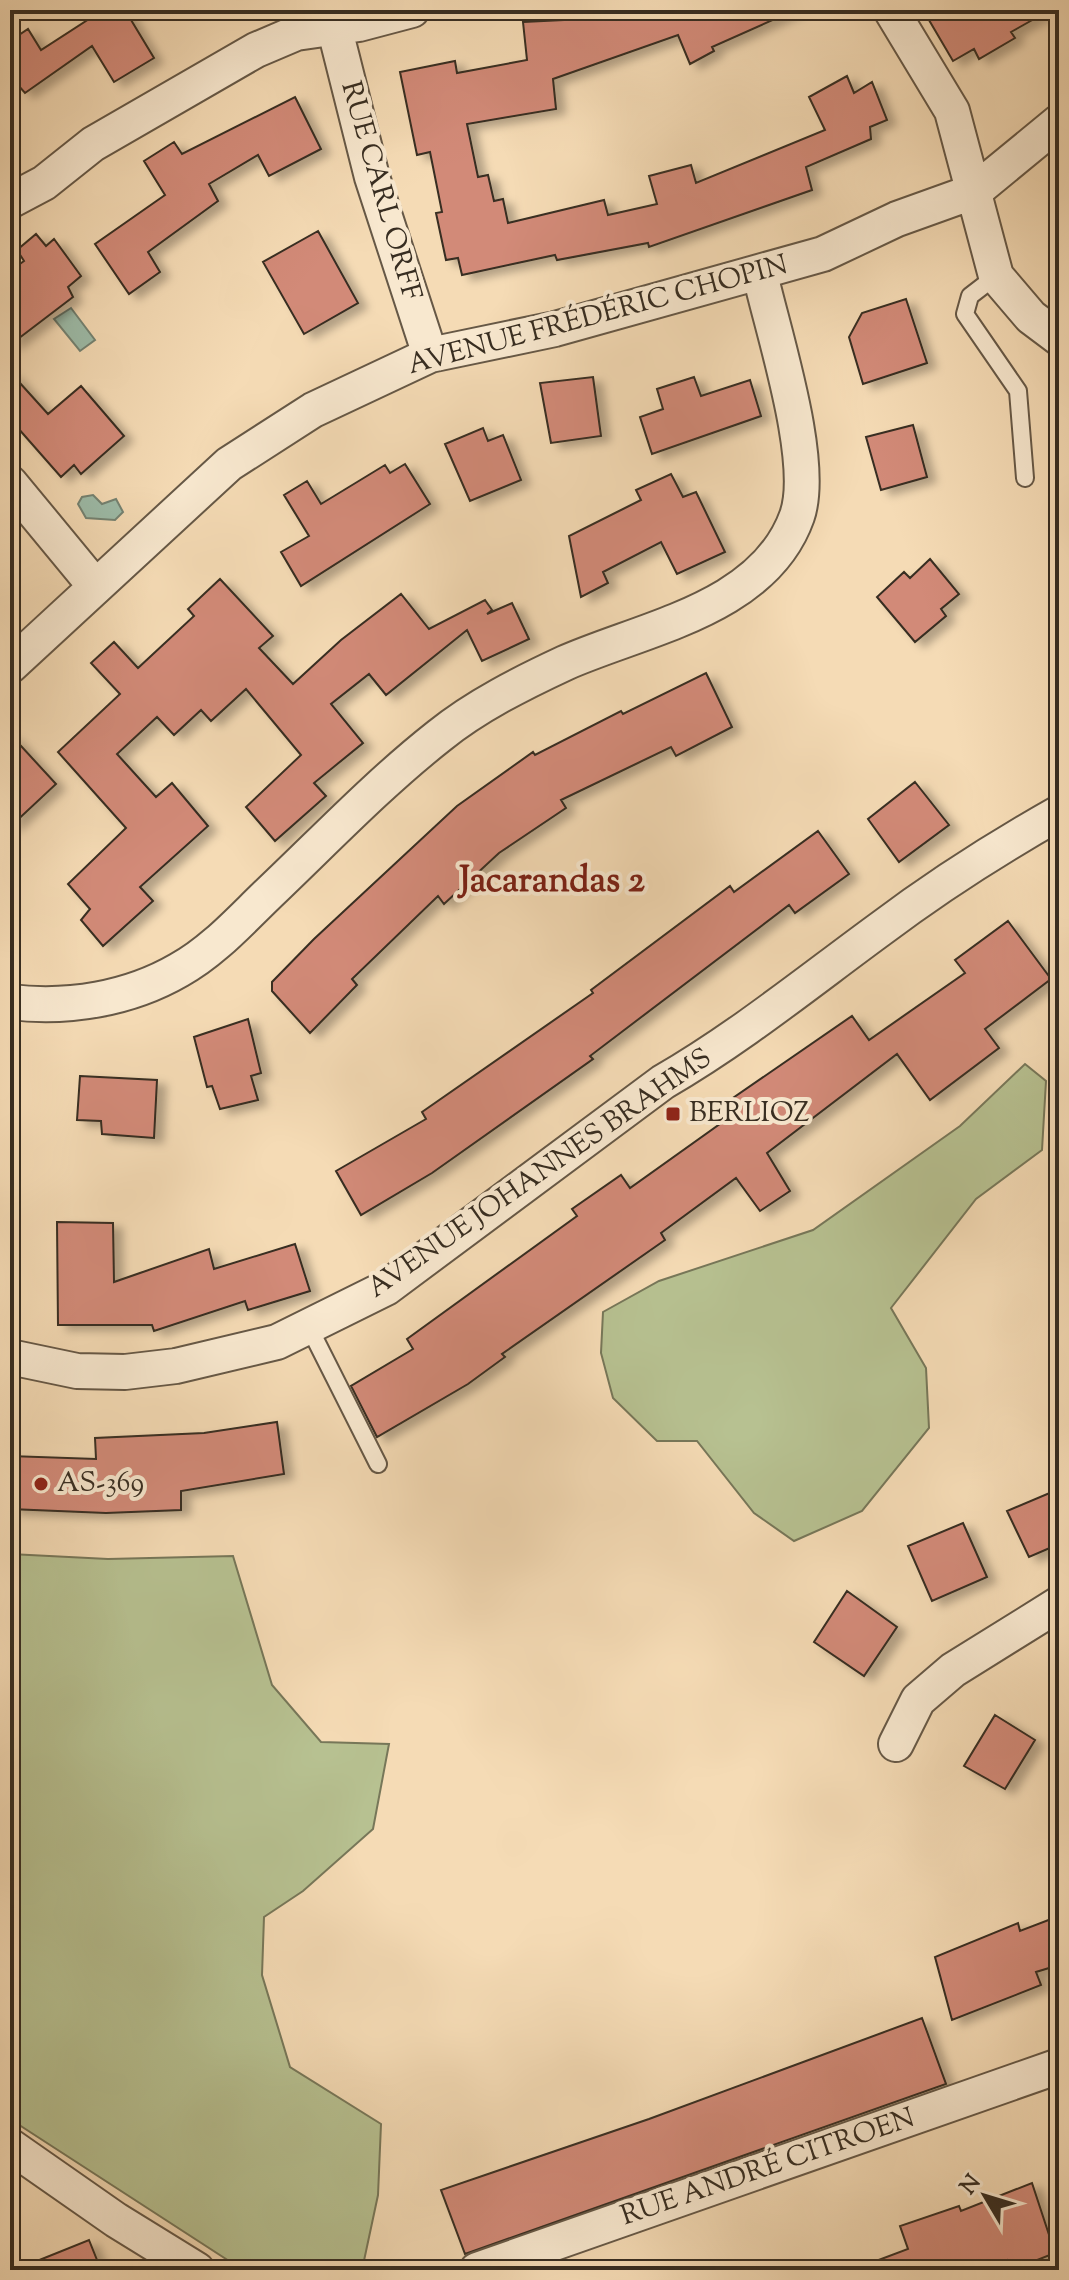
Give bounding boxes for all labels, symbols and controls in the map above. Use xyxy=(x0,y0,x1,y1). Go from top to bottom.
street label: RUE CARL ORFF xyxy=(330,77,430,305)
street label: AVENUE FRÉDÉRIC CHOPIN xyxy=(404,246,792,386)
district label: Jacarandas 2 xyxy=(456,856,645,908)
street label: AVENUE JOHANNES BRAHMS xyxy=(360,1039,720,1309)
place label: BERLIOZ xyxy=(689,1094,810,1134)
marker: BERLIOZ xyxy=(664,1105,682,1123)
place label: AS-369 xyxy=(57,1464,144,1504)
marker: AS-369 xyxy=(32,1475,50,1493)
street label: RUE ANDRÉ CITROEN xyxy=(616,2099,920,2237)
north arrow xyxy=(945,2156,1025,2236)
text: N xyxy=(954,2168,990,2202)

